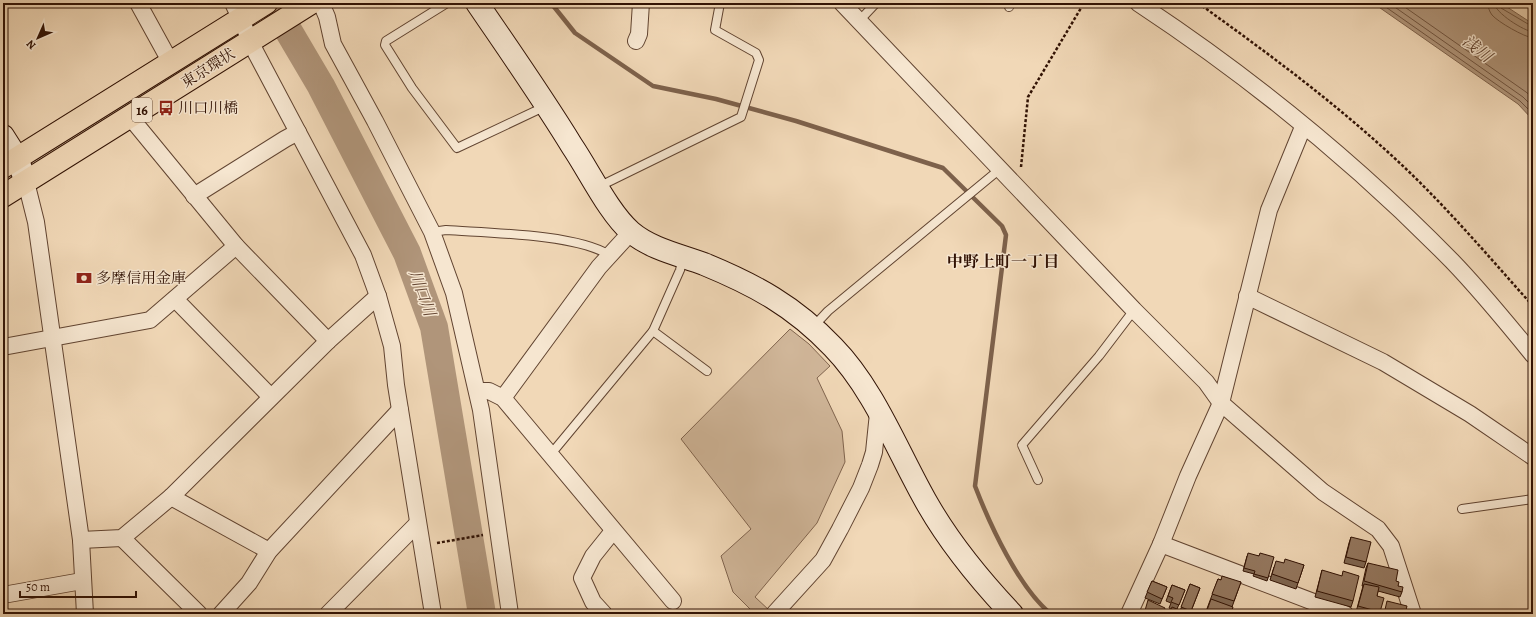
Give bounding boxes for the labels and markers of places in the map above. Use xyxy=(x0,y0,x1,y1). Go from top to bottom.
place label: 川口川橋 xyxy=(178,98,238,118)
bus stop icon: 川口川橋 xyxy=(157,99,175,117)
place label: 多摩信用金庫 xyxy=(96,268,186,288)
bank icon: 多摩信用金庫 xyxy=(75,269,93,287)

